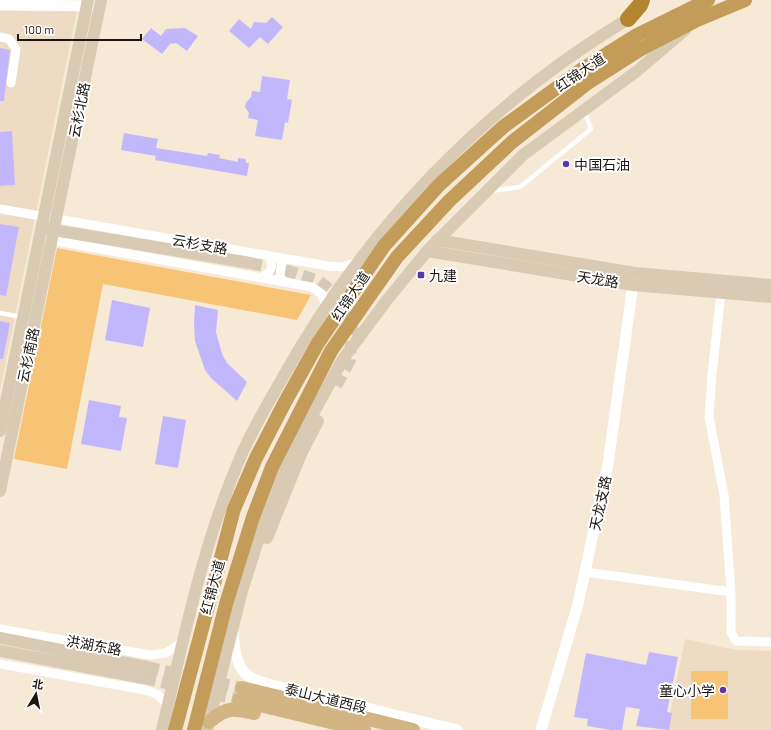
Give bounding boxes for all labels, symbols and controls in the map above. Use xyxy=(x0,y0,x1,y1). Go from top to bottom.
scale bar xyxy=(18,16,141,42)
text: 100 m xyxy=(24,22,54,36)
street label: 红锦大道 xyxy=(552,49,608,95)
street label: 云杉北路 xyxy=(65,81,93,139)
place label: 中国石油 xyxy=(574,156,630,173)
marker: 中国石油 xyxy=(561,159,571,169)
street label: 云杉支路 xyxy=(171,231,229,257)
place label: 九建 xyxy=(429,267,457,284)
street label: 天龙路 xyxy=(576,267,620,291)
street label: 红锦大道 xyxy=(327,268,373,324)
marker: 九建 xyxy=(416,270,426,280)
street label: 云杉南路 xyxy=(14,326,42,384)
street label: 天龙支路 xyxy=(586,474,614,532)
street label: 红锦大道 xyxy=(197,558,227,616)
street label: 洪湖东路 xyxy=(65,632,123,658)
north arrow xyxy=(16,674,56,714)
text: 北 xyxy=(31,676,44,691)
street label: 泰山大道西段 xyxy=(283,680,369,716)
place label: 童心小学 xyxy=(659,682,715,699)
marker: 童心小学 xyxy=(718,685,728,695)

